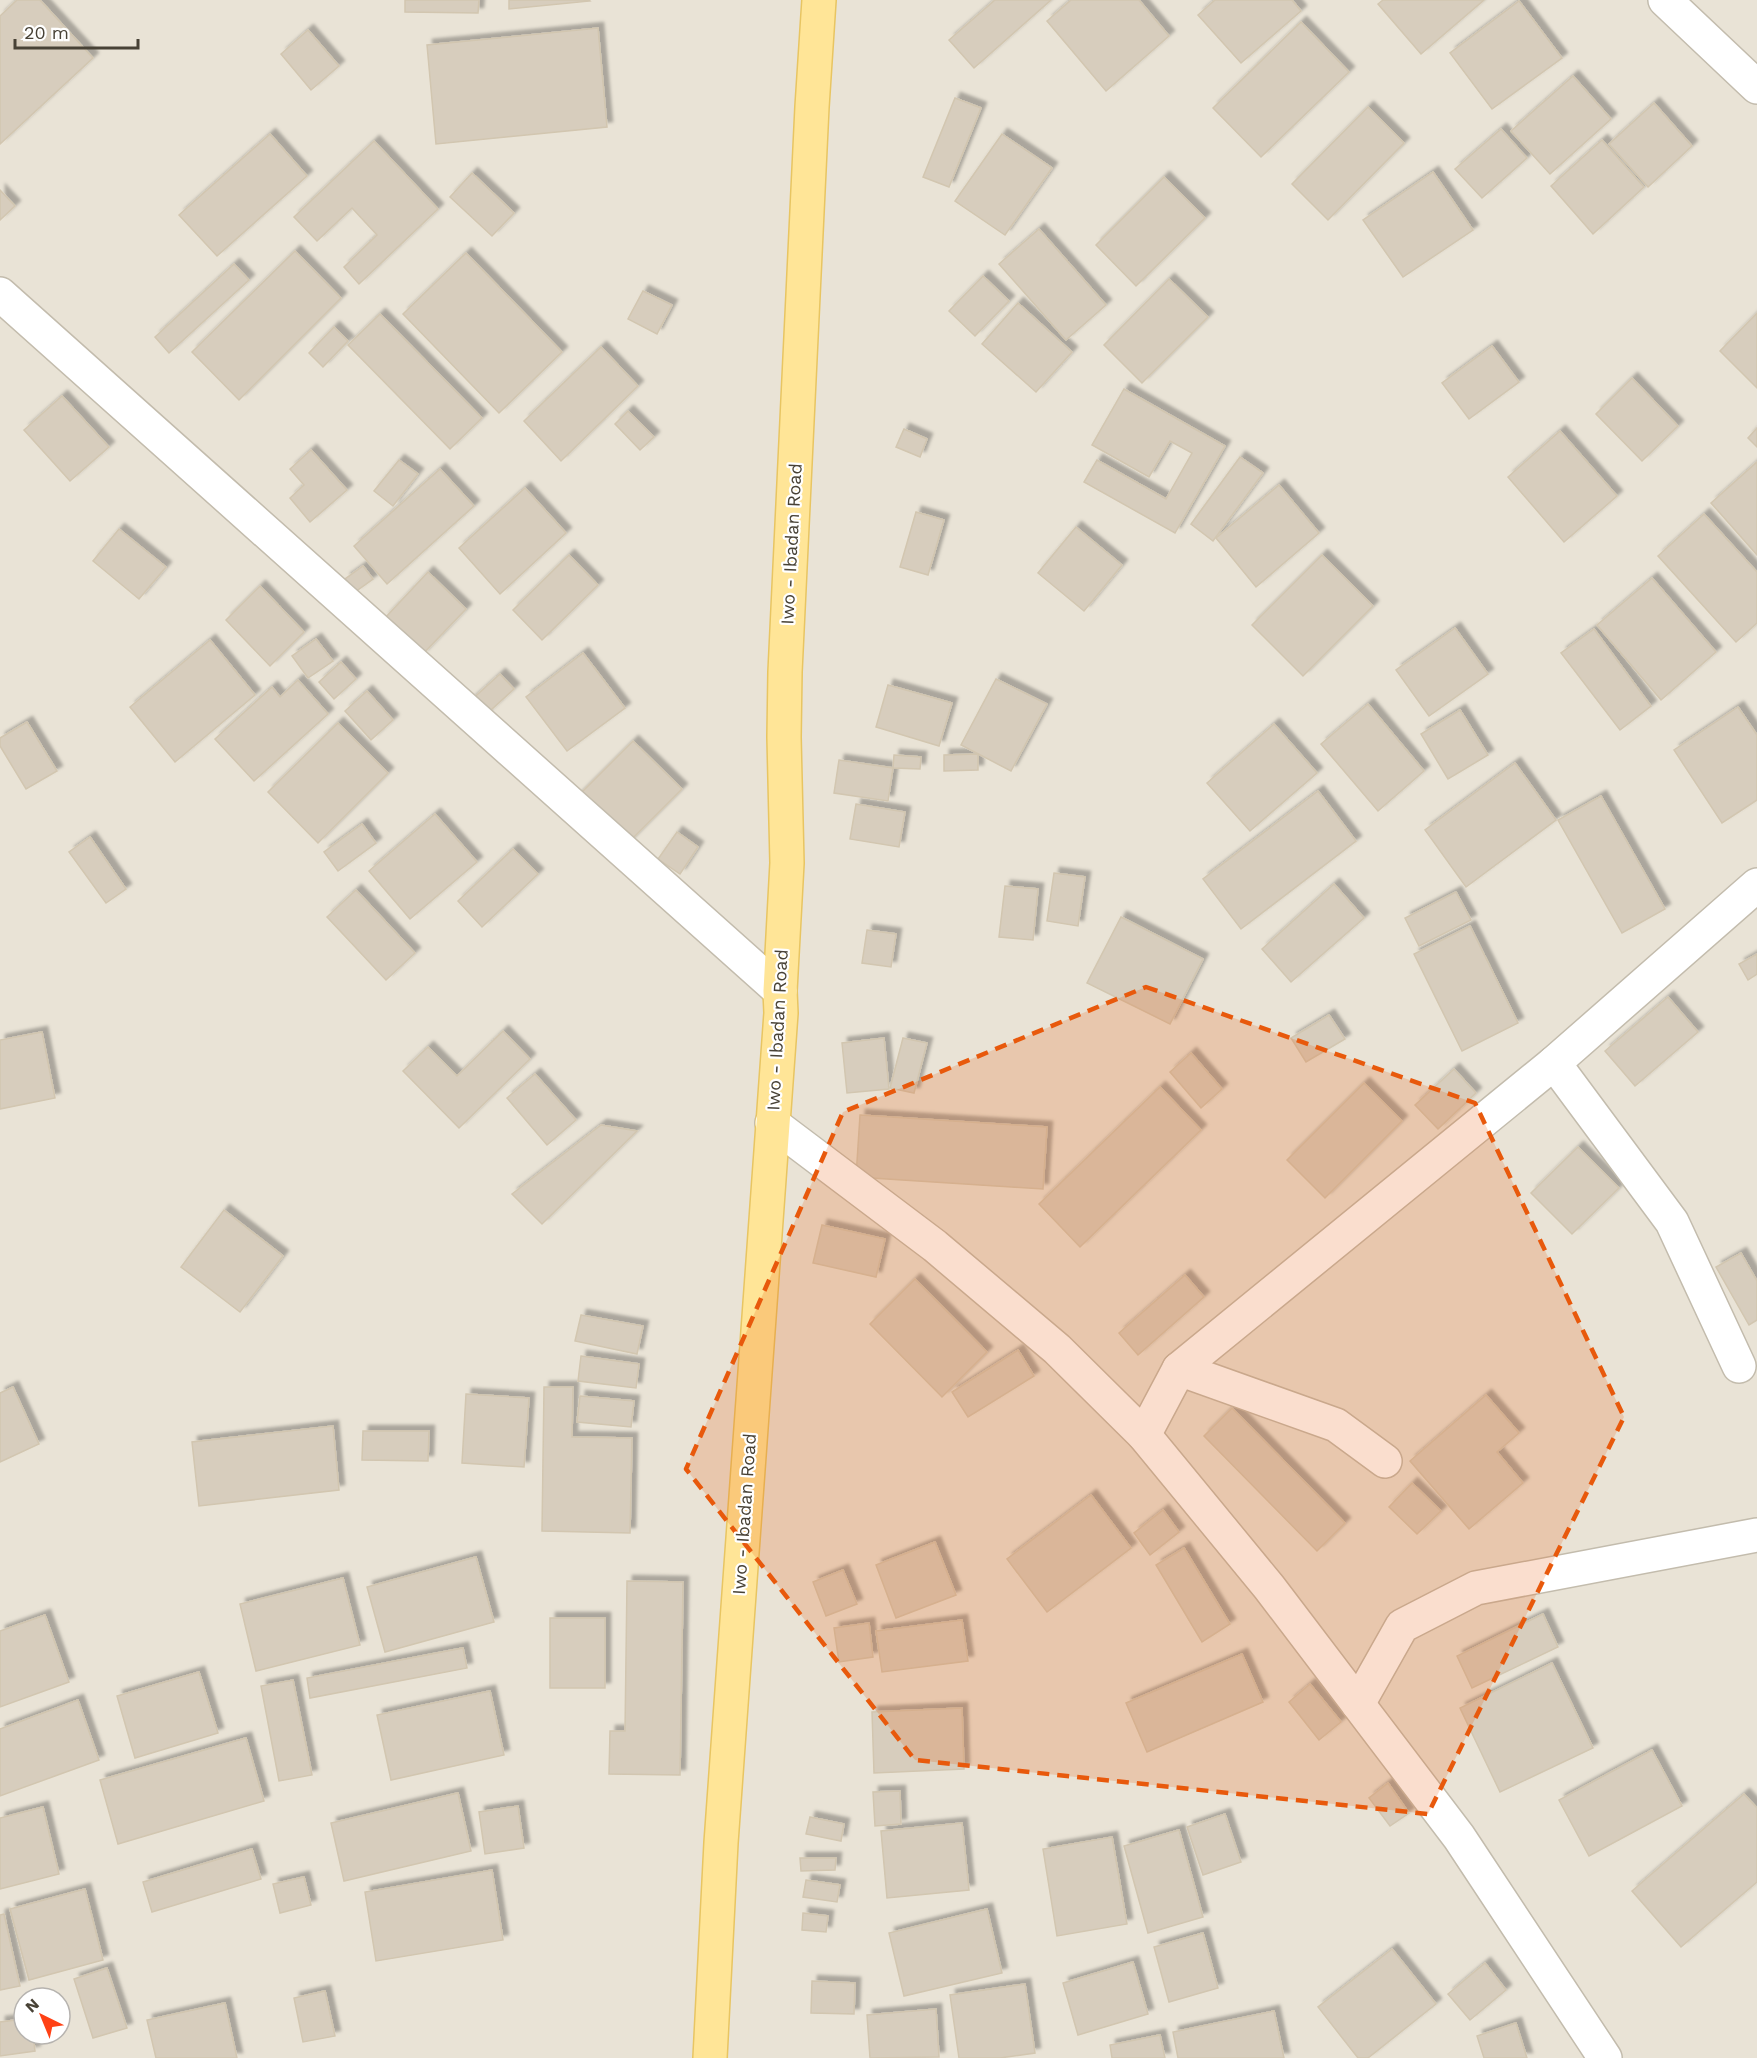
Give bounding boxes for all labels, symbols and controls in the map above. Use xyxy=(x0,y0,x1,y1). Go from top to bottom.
scale bar xyxy=(15,12,138,50)
text: 20 m xyxy=(24,22,69,43)
street label: Iwo - Ibadan Road xyxy=(776,463,806,625)
street label: Iwo - Ibadan Road xyxy=(762,949,792,1111)
street label: Iwo - Ibadan Road xyxy=(728,1433,760,1595)
north arrow xyxy=(12,1986,72,2046)
text: N xyxy=(21,1994,43,2016)

